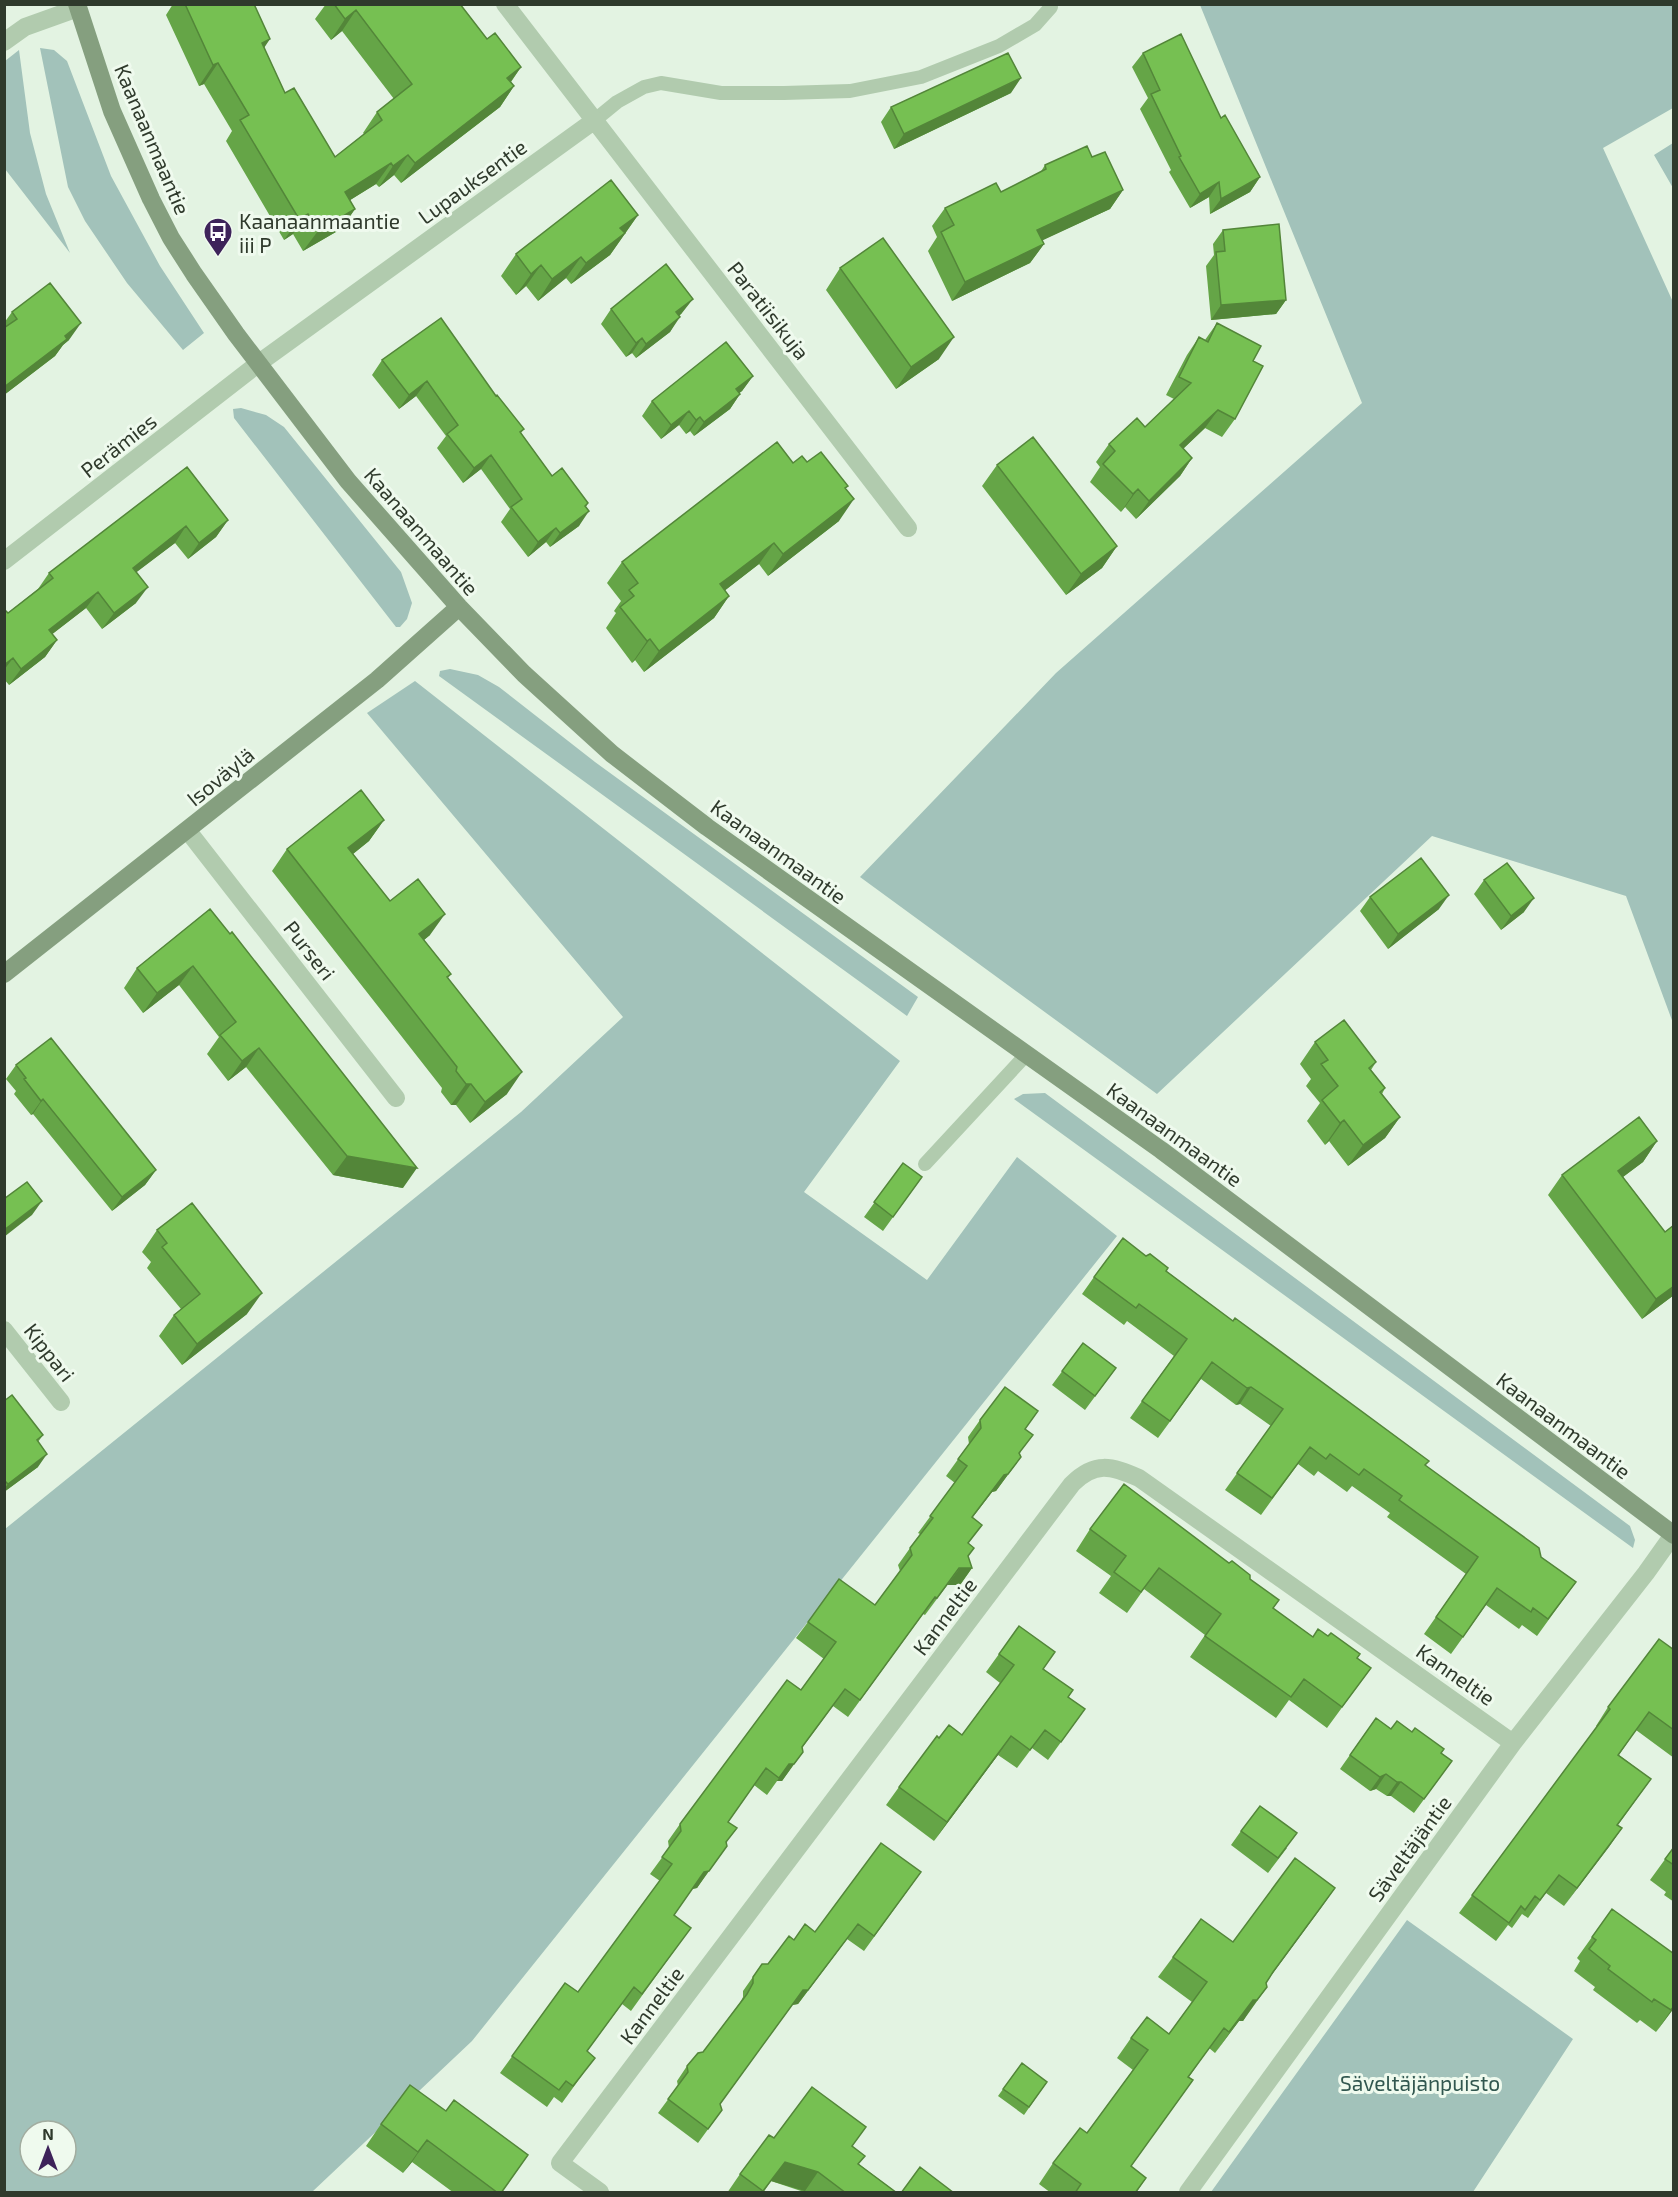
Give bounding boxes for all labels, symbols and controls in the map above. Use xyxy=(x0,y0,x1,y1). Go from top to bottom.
street label: Kaanaanmaantie xyxy=(110,60,196,218)
street label: Lupauksentie xyxy=(413,133,531,229)
place label: Kaanaanmaantie iii P xyxy=(239,208,400,257)
bus stop icon: Kaanaanmaantie iii P xyxy=(202,216,234,258)
street label: Paratiisikuja xyxy=(722,256,815,365)
street label: Perämies xyxy=(75,408,161,482)
street label: Kaanaanmaantie xyxy=(360,462,484,600)
street label: Isoväylä xyxy=(181,741,259,811)
street label: Kaanaanmaantie xyxy=(706,794,852,908)
street label: Purseri xyxy=(279,915,341,985)
street label: Kaanaanmaantie xyxy=(1102,1077,1248,1191)
street label: Kippari xyxy=(19,1318,81,1386)
street label: Kaanaanmaantie xyxy=(1492,1367,1636,1483)
street label: Kanneltie xyxy=(907,1572,981,1660)
street label: Kanneltie xyxy=(1412,1638,1500,1710)
street label: Säveltäjäntie xyxy=(1362,1790,1457,1906)
street label: Kanneltie xyxy=(614,1961,688,2049)
park label: Säveltäjänpuisto xyxy=(1340,2070,1500,2096)
north arrow xyxy=(18,2119,78,2179)
text: N xyxy=(42,2124,54,2143)

